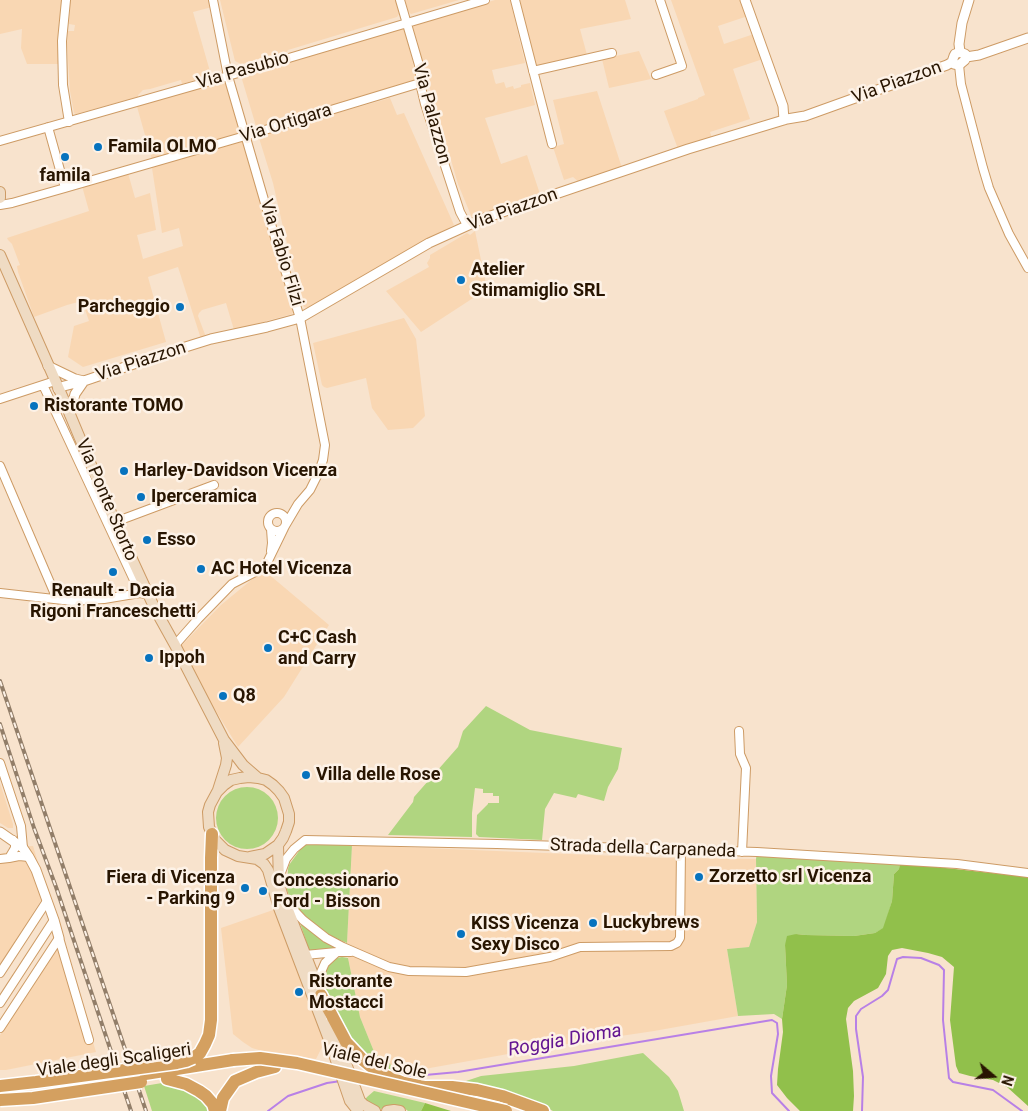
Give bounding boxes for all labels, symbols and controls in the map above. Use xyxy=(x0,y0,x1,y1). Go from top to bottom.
street label: Via Pasubio xyxy=(194,48,292,94)
street label: Via Piazzon xyxy=(849,57,945,109)
street label: Via Palazzon xyxy=(407,61,455,167)
street label: Via Ortigara xyxy=(238,100,334,148)
place label: Famila OLMO xyxy=(108,136,217,158)
marker: Famila OLMO xyxy=(92,141,104,153)
marker: famila xyxy=(59,151,71,163)
place label: famila xyxy=(40,165,90,187)
street label: Via Piazzon xyxy=(465,184,561,236)
street label: Via Fabio Filzi xyxy=(254,197,308,309)
place label: Atelier Stimamiglio SRL xyxy=(471,259,605,302)
marker: Atelier Stimamiglio SRL xyxy=(455,274,467,286)
place label: Parcheggio xyxy=(78,296,170,318)
marker: Parcheggio xyxy=(174,301,186,313)
street label: Via Piazzon xyxy=(93,337,189,387)
place label: Ristorante TOMO xyxy=(44,395,183,417)
marker: Ristorante TOMO xyxy=(28,400,40,412)
street label: Via Ponte Storto xyxy=(71,436,141,564)
place label: Harley-Davidson Vicenza xyxy=(134,460,337,482)
marker: Harley-Davidson Vicenza xyxy=(118,465,130,477)
place label: Iperceramica xyxy=(151,486,257,508)
marker: Iperceramica xyxy=(135,491,147,503)
place label: Esso xyxy=(157,529,196,551)
marker: Esso xyxy=(141,534,153,546)
place label: AC Hotel Vicenza xyxy=(211,558,352,580)
marker: AC Hotel Vicenza xyxy=(195,563,207,575)
marker: Renault - Dacia Rigoni Franceschetti xyxy=(107,566,119,578)
place label: Renault - Dacia Rigoni Franceschetti xyxy=(30,580,196,622)
place label: C+C Cash and Carry xyxy=(278,627,357,670)
marker: C+C Cash and Carry xyxy=(262,642,274,654)
place label: Ippoh xyxy=(159,647,205,669)
marker: Ippoh xyxy=(143,652,155,664)
place label: Q8 xyxy=(233,685,256,707)
marker: Q8 xyxy=(217,690,229,702)
place label: Villa delle Rose xyxy=(316,764,440,786)
marker: Villa delle Rose xyxy=(300,769,312,781)
street label: Strada della Carpaneda xyxy=(550,835,736,863)
place label: Zorzetto srl Vicenza xyxy=(709,866,871,888)
place label: Fiera di Vicenza - Parking 9 xyxy=(106,867,235,910)
place label: Concessionario Ford - Bisson xyxy=(273,870,399,912)
marker: Zorzetto srl Vicenza xyxy=(693,871,705,883)
marker: Fiera di Vicenza - Parking 9 xyxy=(239,882,251,894)
marker: Concessionario Ford - Bisson xyxy=(257,885,269,897)
place label: Luckybrews xyxy=(603,912,699,934)
place label: KISS Vicenza Sexy Disco xyxy=(471,913,579,956)
marker: Luckybrews xyxy=(587,917,599,929)
marker: KISS Vicenza Sexy Disco xyxy=(455,928,467,940)
place label: Ristorante Mostacci xyxy=(309,971,392,1014)
marker: Ristorante Mostacci xyxy=(293,986,305,998)
water label: Roggia Dioma xyxy=(506,1020,624,1062)
street label: Viale degli Scaligeri xyxy=(35,1039,193,1083)
street label: Viale del Sole xyxy=(319,1039,429,1085)
north arrow xyxy=(968,1051,1018,1101)
text: N xyxy=(998,1073,1016,1088)

